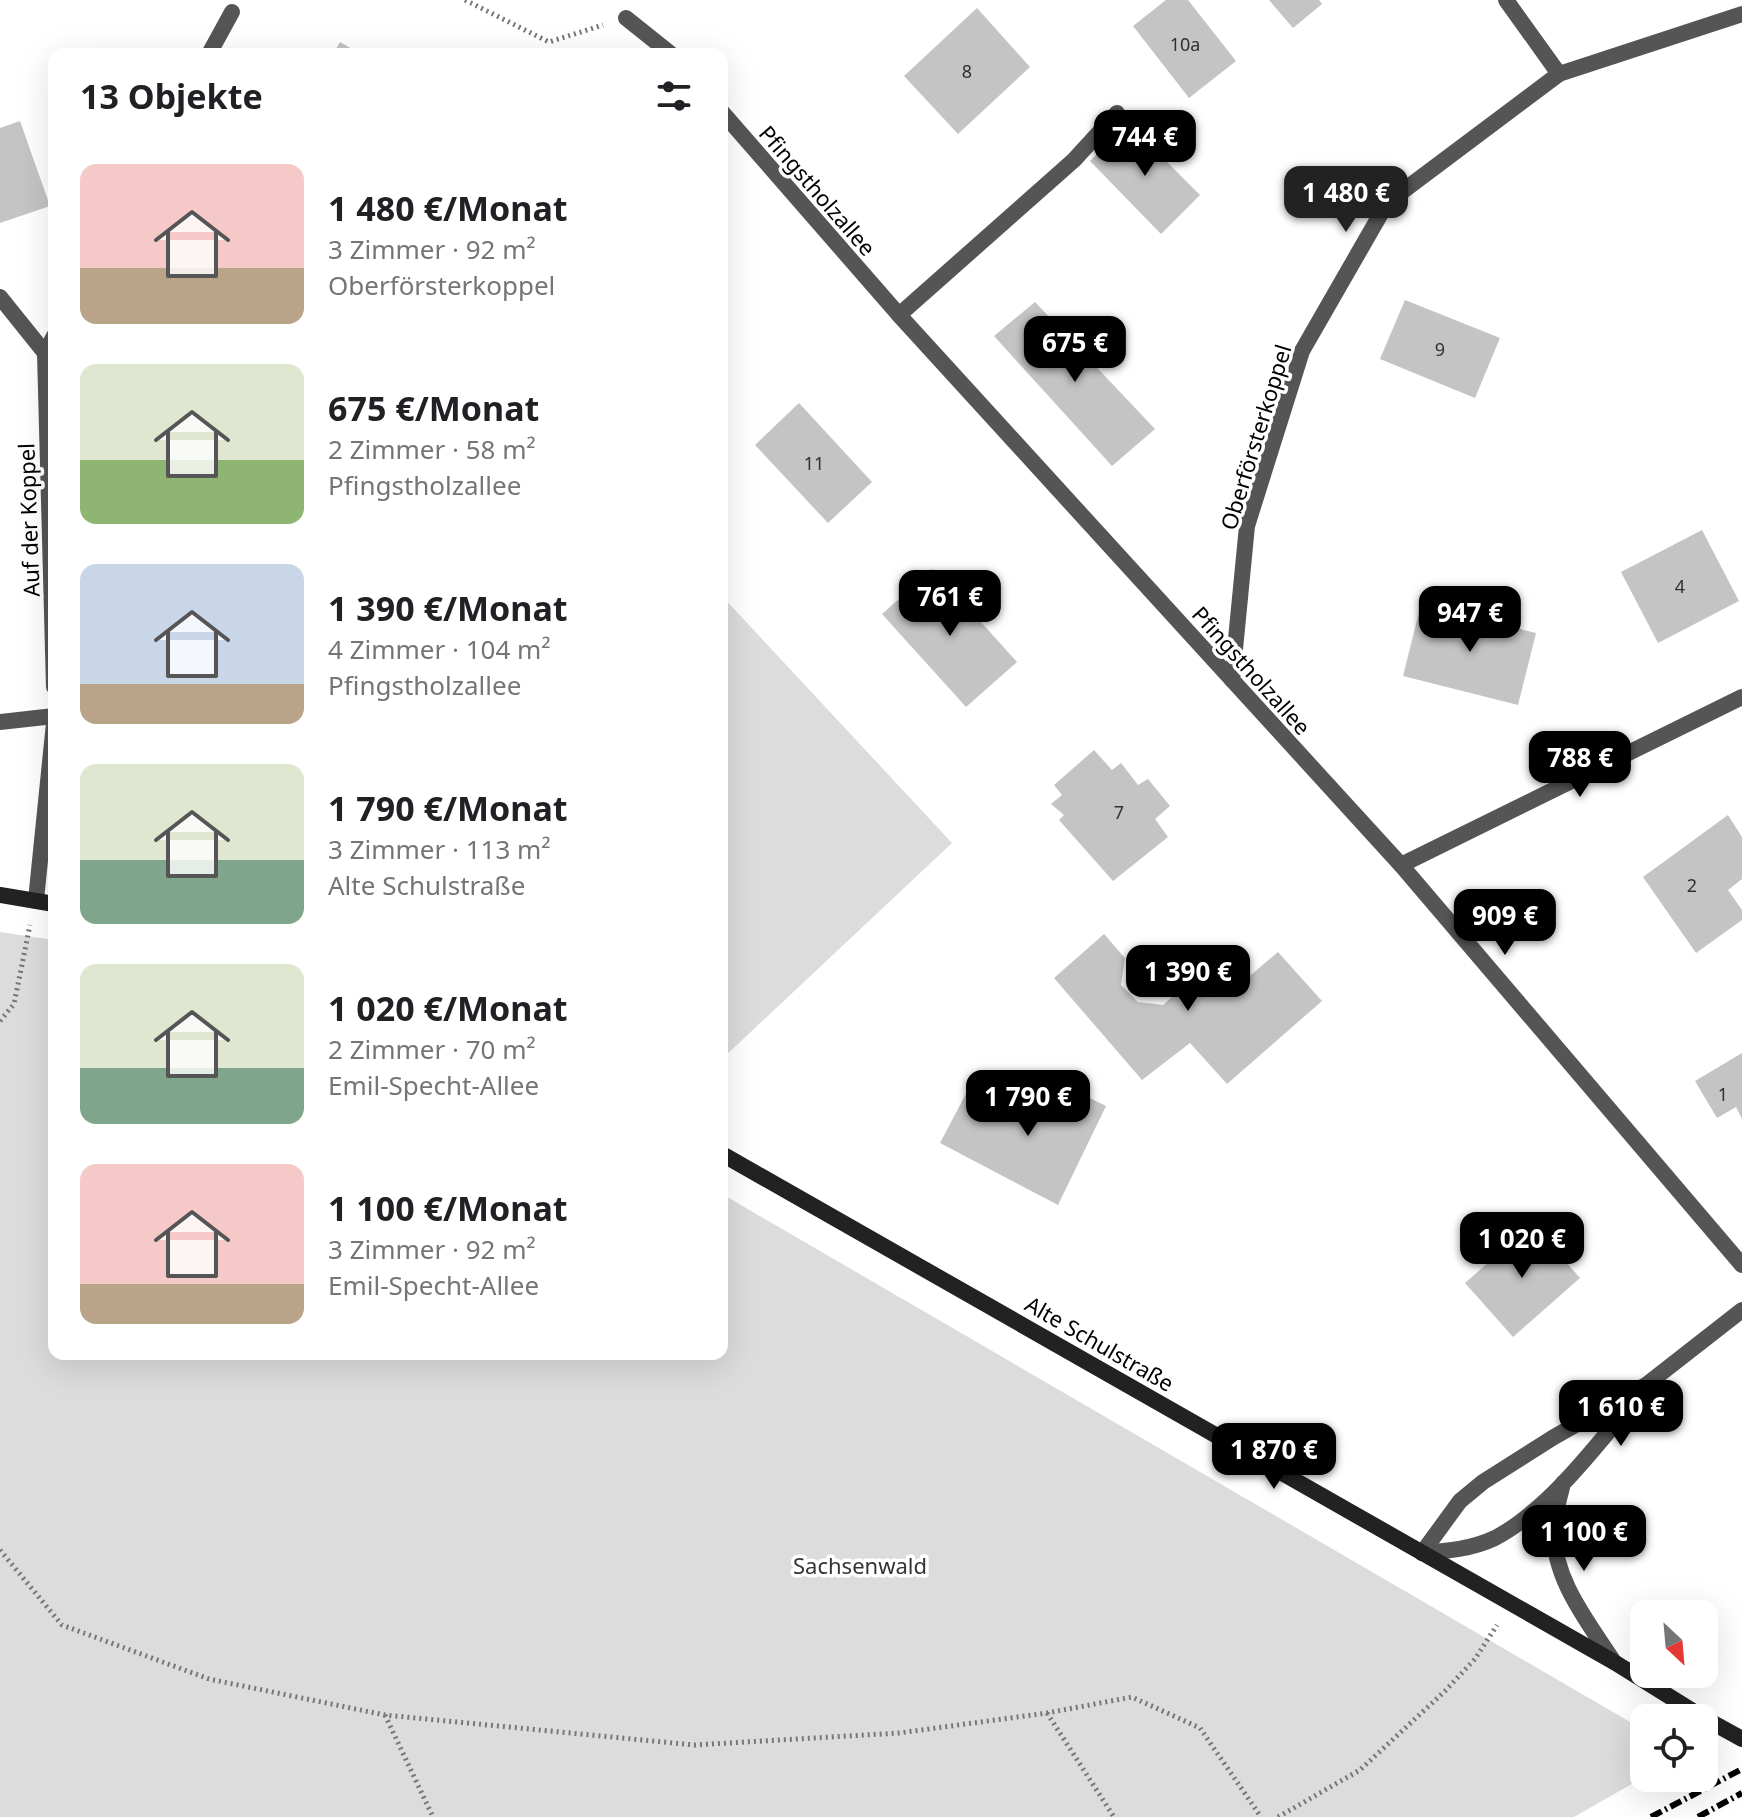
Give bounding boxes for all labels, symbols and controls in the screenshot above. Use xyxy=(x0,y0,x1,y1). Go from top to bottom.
house number: 10a xyxy=(1170,32,1200,56)
house number: 8 xyxy=(962,59,972,83)
text: 13 Objekte xyxy=(80,73,263,119)
icon: filters xyxy=(652,74,696,118)
pin: 744 € xyxy=(1089,110,1201,178)
street label: Pfingstholzallee xyxy=(753,118,883,262)
text: 744 € xyxy=(1112,118,1178,154)
pin: 1 480 € xyxy=(1272,166,1420,234)
text: 1 480 € xyxy=(1302,174,1390,210)
text: 1 480 €/Monat xyxy=(328,185,568,231)
icon: home xyxy=(144,196,240,292)
text: 3 Zimmer · 92 m² xyxy=(328,231,536,267)
text: Oberförsterkoppel xyxy=(328,267,555,303)
pin: 675 € xyxy=(1019,316,1131,384)
text: 675 € xyxy=(1042,324,1108,360)
house number: 9 xyxy=(1435,337,1445,361)
street label: Oberförsterkoppel xyxy=(1213,341,1297,533)
text: 675 €/Monat xyxy=(328,385,539,431)
icon: home xyxy=(144,396,240,492)
text: 2 Zimmer · 58 m² xyxy=(328,431,536,467)
street label: Auf der Koppel xyxy=(10,443,46,597)
house number: 11 xyxy=(804,451,824,475)
text: Pfingstholzallee xyxy=(328,467,521,503)
pin: 761 € xyxy=(894,570,1006,638)
house number: 4 xyxy=(1675,574,1685,598)
text: 761 € xyxy=(917,578,983,614)
text: 1 390 €/Monat xyxy=(328,585,568,631)
pin: 947 € xyxy=(1414,586,1526,654)
text: 947 € xyxy=(1437,594,1503,630)
icon: home xyxy=(144,596,240,692)
street label: Pfingstholzallee xyxy=(1186,599,1318,741)
text: 4 Zimmer · 104 m² xyxy=(328,631,551,667)
text: Pfingstholzallee xyxy=(328,667,521,703)
pin: 788 € xyxy=(1524,731,1636,799)
text: 788 € xyxy=(1547,739,1613,775)
text: 1 790 €/Monat xyxy=(328,785,568,831)
icon: home xyxy=(144,796,240,892)
house number: 7 xyxy=(1114,800,1124,824)
text: 3 Zimmer · 113 m² xyxy=(328,831,551,867)
text: Alte Schulstraße xyxy=(328,867,525,903)
house number: 2 xyxy=(1687,873,1697,897)
pin: 909 € xyxy=(1449,889,1561,957)
text: 909 € xyxy=(1472,897,1538,933)
pin: 1 390 € xyxy=(1114,945,1262,1013)
text: 1 390 € xyxy=(1144,953,1232,989)
text: 1 020 €/Monat xyxy=(328,985,568,1031)
icon: home xyxy=(144,996,240,1092)
text: 2 Zimmer · 70 m² xyxy=(328,1031,536,1067)
text: Emil-Specht-Allee xyxy=(328,1067,539,1103)
pin: 1 790 € xyxy=(954,1070,1102,1138)
text: 1 790 € xyxy=(984,1078,1072,1114)
house number: 1 xyxy=(1718,1082,1728,1106)
text: 1 100 €/Monat xyxy=(328,1185,568,1231)
icon: home xyxy=(144,1196,240,1292)
pin: 1 020 € xyxy=(1448,1212,1596,1280)
text: 1 020 € xyxy=(1478,1220,1566,1256)
text: 3 Zimmer · 92 m² xyxy=(328,1231,536,1267)
text: Emil-Specht-Allee xyxy=(328,1267,539,1303)
street label: Alte Schulstraße xyxy=(1020,1288,1180,1398)
pin: 1 610 € xyxy=(1547,1380,1695,1448)
text: 1 610 € xyxy=(1577,1388,1665,1424)
pin: 1 870 € xyxy=(1200,1423,1348,1491)
text: 1 870 € xyxy=(1230,1431,1318,1467)
pin: 1 100 € xyxy=(1510,1505,1658,1573)
text: 1 100 € xyxy=(1540,1513,1628,1549)
park label: Sachsenwald xyxy=(793,1550,927,1580)
north arrow xyxy=(1630,1600,1718,1688)
map controls xyxy=(1630,1600,1718,1792)
button: locate xyxy=(1630,1704,1718,1792)

